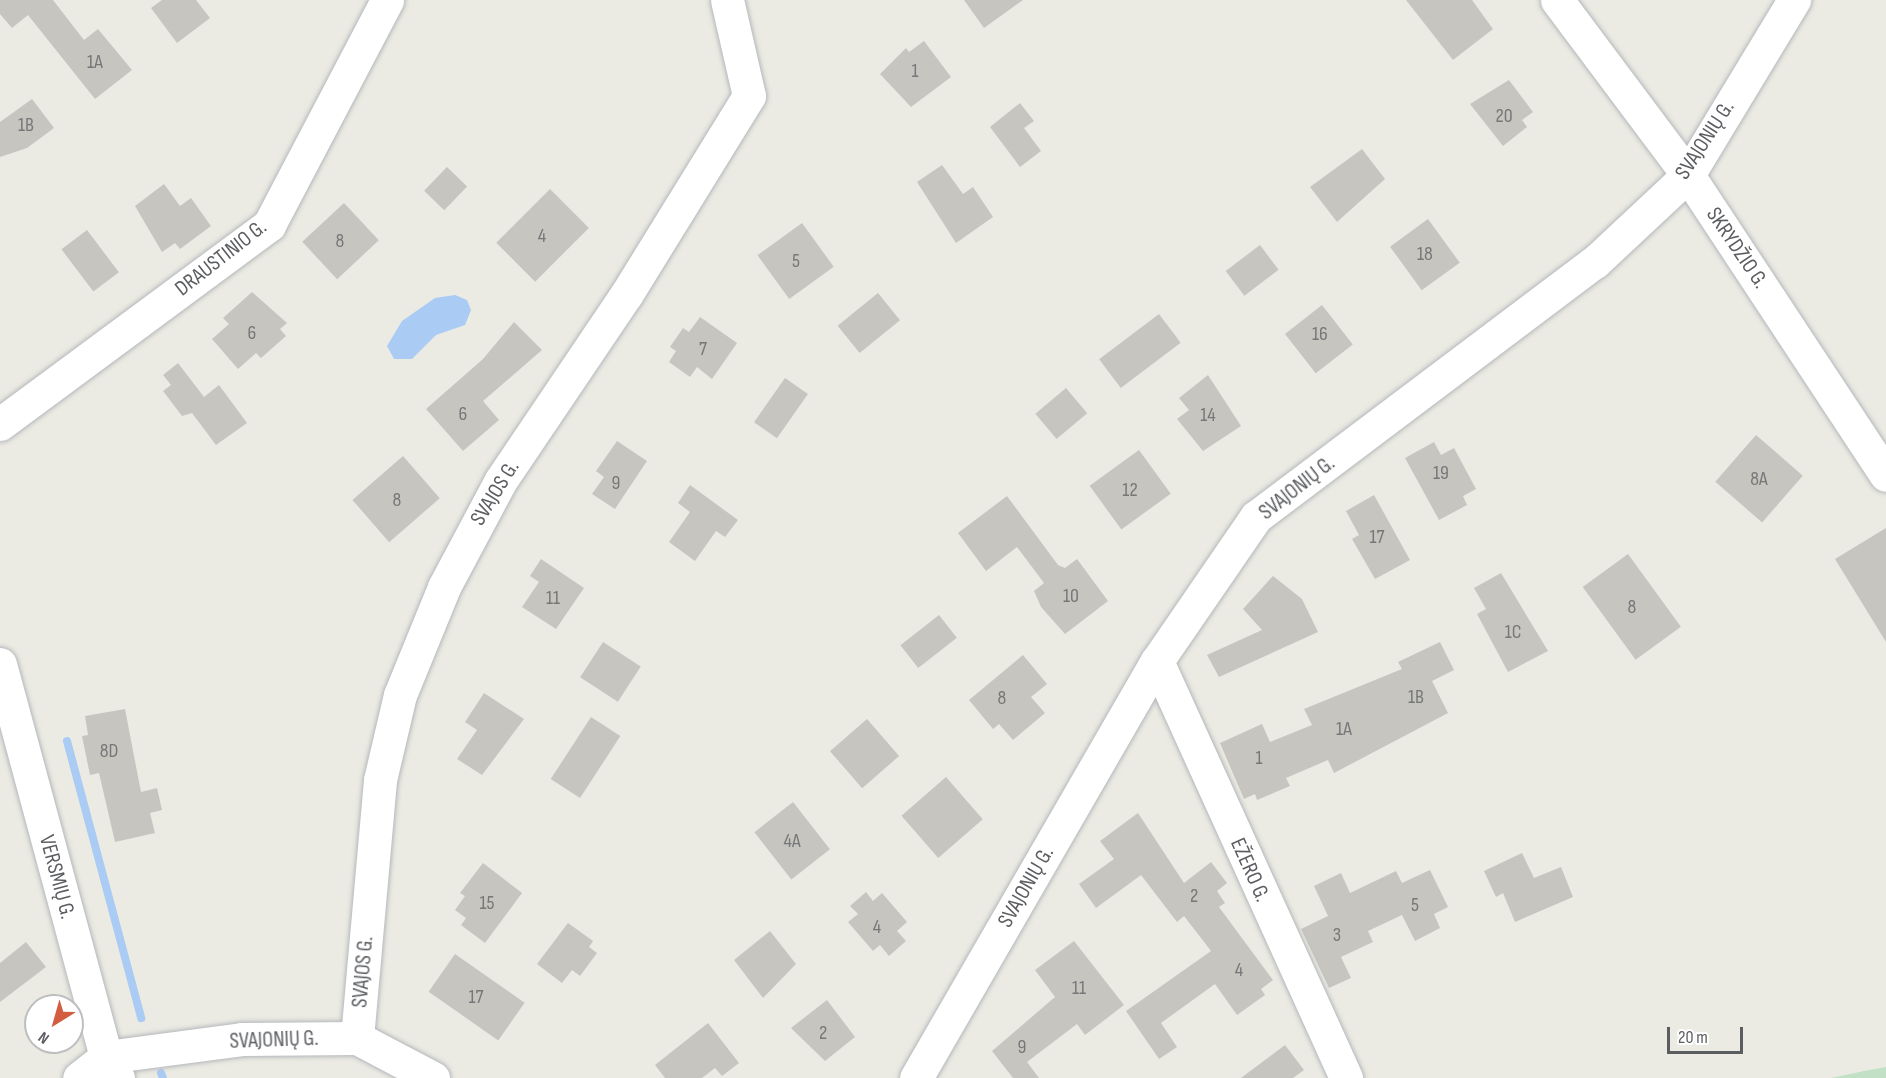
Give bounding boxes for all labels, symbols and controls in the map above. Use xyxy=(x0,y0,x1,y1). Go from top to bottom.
house number: 1A xyxy=(87,50,103,74)
house number: 1 xyxy=(912,59,918,83)
street label: SVAJONIŲ G. xyxy=(1670,96,1740,184)
house number: 20 xyxy=(1495,104,1513,128)
house number: 1B xyxy=(18,113,34,137)
street label: SKRYDŽIO G. xyxy=(1700,203,1774,293)
street label: DRAUSTINIO G. xyxy=(170,214,272,302)
house number: 4 xyxy=(538,224,546,248)
house number: 8 xyxy=(336,229,344,253)
house number: 18 xyxy=(1417,242,1433,266)
house number: 5 xyxy=(792,249,800,273)
house number: 6 xyxy=(248,321,256,345)
house number: 16 xyxy=(1312,322,1328,346)
house number: 7 xyxy=(699,337,707,361)
house number: 6 xyxy=(459,402,467,426)
house number: 14 xyxy=(1200,403,1216,427)
street label: SVAJONIŲ G. xyxy=(1254,450,1340,526)
street label: SVAJOS G. xyxy=(465,456,525,530)
house number: 19 xyxy=(1433,461,1449,485)
house number: 8A xyxy=(1750,467,1768,491)
house number: 9 xyxy=(612,471,620,495)
house number: 12 xyxy=(1122,478,1138,502)
house number: 8 xyxy=(393,488,401,512)
house number: 17 xyxy=(1370,525,1384,549)
house number: 10 xyxy=(1063,584,1079,608)
house number: 11 xyxy=(546,586,560,610)
house number: 8 xyxy=(1628,595,1636,619)
house number: 1C xyxy=(1505,620,1521,644)
house number: 1B xyxy=(1408,685,1424,709)
house number: 8 xyxy=(998,686,1006,710)
house number: 1A xyxy=(1336,717,1352,741)
house number: 8D xyxy=(100,739,118,763)
house number: 1 xyxy=(1256,746,1262,770)
house number: 4A xyxy=(784,829,800,853)
street label: VERSMIŲ G. xyxy=(33,832,81,922)
street label: EŽERO G. xyxy=(1224,834,1276,906)
street label: SVAJONIŲ G. xyxy=(992,842,1060,932)
house number: 2 xyxy=(1190,884,1198,908)
house number: 15 xyxy=(479,891,495,915)
house number: 5 xyxy=(1411,893,1419,917)
house number: 4 xyxy=(873,915,881,939)
house number: 3 xyxy=(1333,923,1341,947)
street label: SVAJOS G. xyxy=(347,935,379,1009)
house number: 4 xyxy=(1235,958,1243,982)
house number: 11 xyxy=(1072,976,1086,1000)
house number: 17 xyxy=(469,985,483,1009)
north arrow xyxy=(24,994,84,1054)
scale bar xyxy=(1670,1015,1746,1053)
house number: 2 xyxy=(819,1021,827,1045)
street label: SVAJONIŲ G. xyxy=(229,1025,319,1055)
text: N xyxy=(35,1027,53,1047)
text: 20 m xyxy=(1678,1027,1708,1048)
house number: 9 xyxy=(1018,1035,1026,1059)

